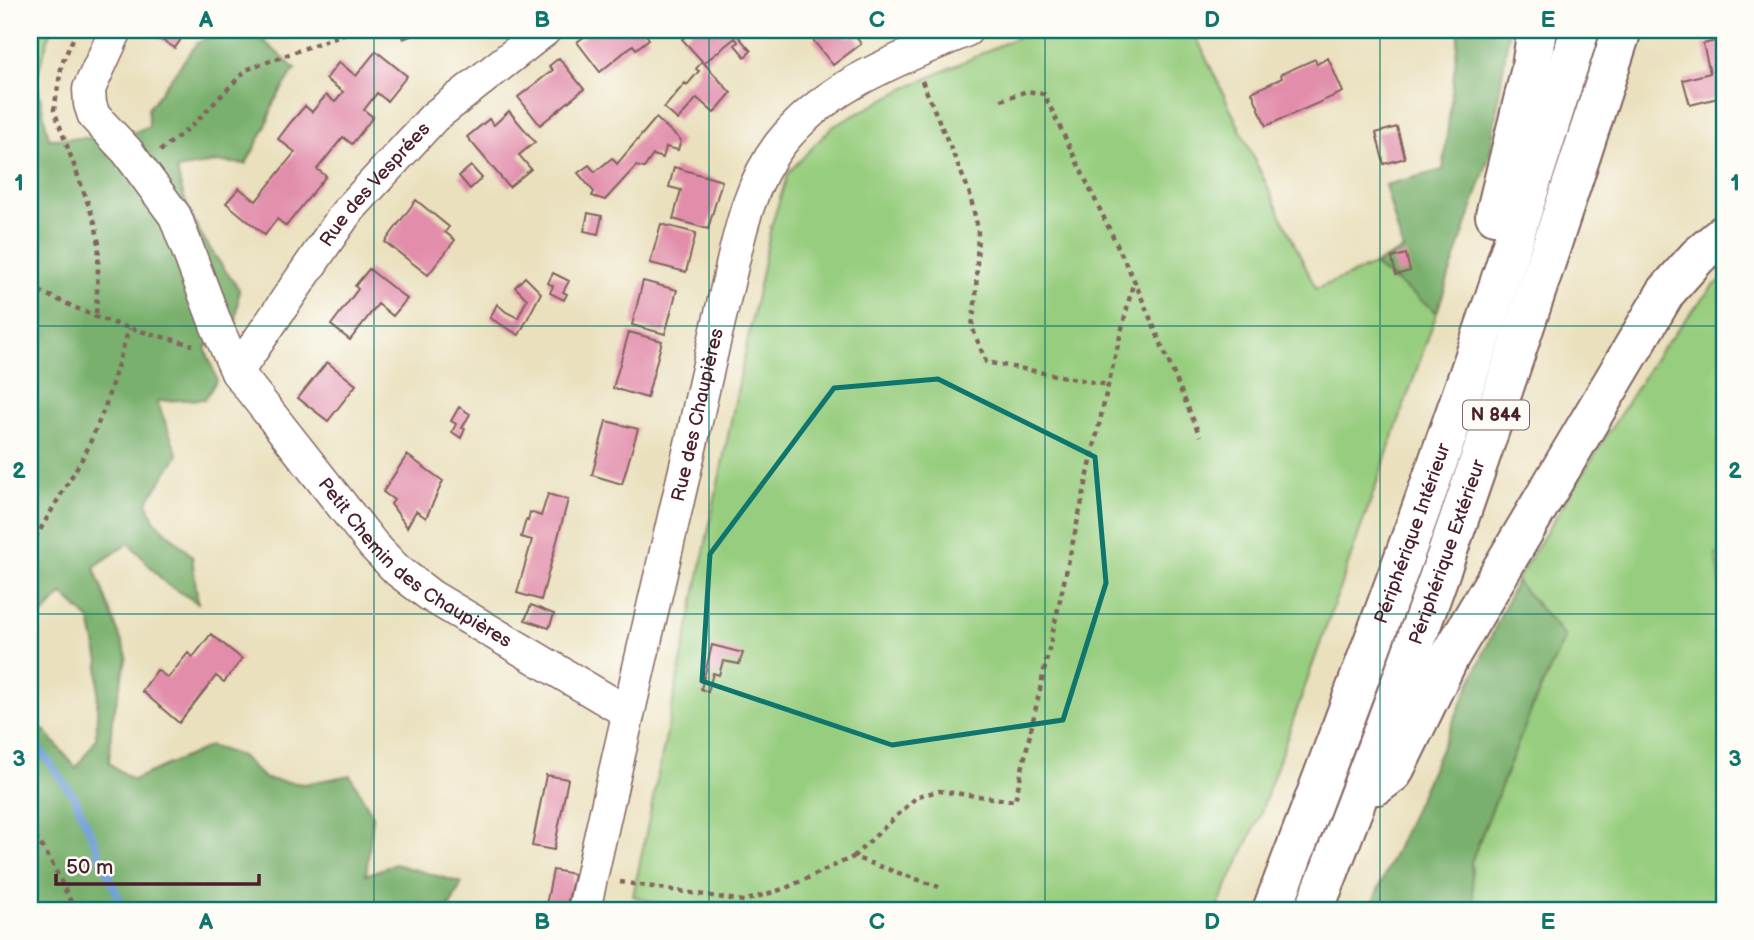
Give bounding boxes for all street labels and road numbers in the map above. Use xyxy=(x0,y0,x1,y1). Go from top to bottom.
street label: Rue des Vesprées xyxy=(315,118,435,251)
street label: Rue des Chaupières xyxy=(667,326,728,504)
road number: N 844 xyxy=(1463,400,1529,430)
street label: Périphérique Intérieur xyxy=(1369,439,1456,627)
street label: Périphérique Extérieur xyxy=(1404,455,1491,648)
street label: Petit Chemin des Chaupières xyxy=(313,473,516,653)

